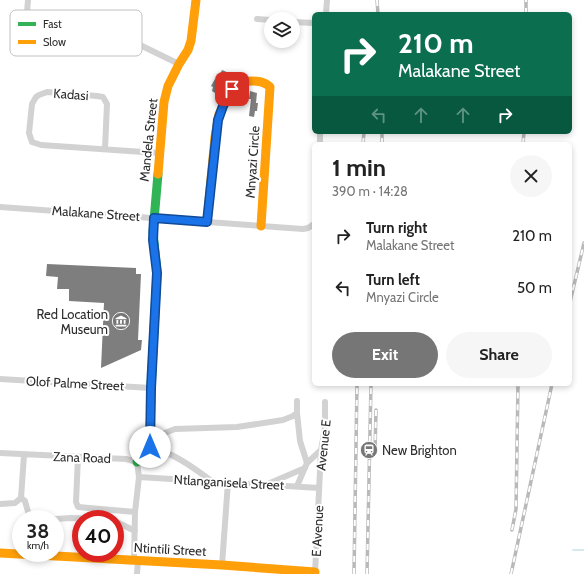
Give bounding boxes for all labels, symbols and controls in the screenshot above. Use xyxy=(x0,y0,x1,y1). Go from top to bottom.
legend xyxy=(10,10,142,56)
map controls xyxy=(264,12,300,48)
button: layers xyxy=(264,12,300,48)
text: Fast xyxy=(43,17,62,31)
text: 210 m xyxy=(398,26,474,60)
icon: right xyxy=(332,28,384,80)
text: Slow xyxy=(43,35,66,49)
text: Malakane Street xyxy=(398,60,520,82)
pin xyxy=(215,72,249,106)
icon: arrive xyxy=(221,78,243,100)
street label: Kadasi xyxy=(53,85,89,103)
street label: Mandela Street xyxy=(136,97,160,182)
icon: left xyxy=(368,104,390,126)
icon: ahead xyxy=(410,104,432,126)
icon: ahead xyxy=(452,104,474,126)
icon: right xyxy=(494,104,516,126)
street label: Mnyazi Circle xyxy=(241,125,263,199)
text: 1 min xyxy=(332,153,386,182)
button: close xyxy=(510,155,552,197)
text: 390 m · 14:28 xyxy=(332,183,408,199)
street label: Malakane Street xyxy=(51,202,141,224)
text: Turn right xyxy=(366,219,427,237)
icon: right xyxy=(332,225,354,247)
text: 210 m xyxy=(512,227,552,245)
text: Malakane Street xyxy=(366,237,454,253)
text: Turn left xyxy=(366,271,420,289)
icon: left xyxy=(332,277,354,299)
text: 50 m xyxy=(517,279,552,297)
text: Mnyazi Circle xyxy=(366,289,439,305)
place label: Red Location Museum xyxy=(37,306,108,337)
museum icon: Red Location Museum xyxy=(111,311,131,331)
button: Exit xyxy=(332,332,438,378)
button: Share xyxy=(446,332,552,378)
street label: Olof Palme Street xyxy=(26,372,125,394)
street label: Avenue E xyxy=(312,419,334,471)
position arrow xyxy=(129,426,171,468)
station icon: New Brighton xyxy=(359,440,379,460)
place label: New Brighton xyxy=(382,442,457,458)
street label: Zana Road xyxy=(53,448,111,466)
street label: Ntlanganisela Street xyxy=(173,471,285,493)
street label: E Avenue xyxy=(308,505,326,557)
speed limit sign: 40 xyxy=(72,510,124,562)
text: 38 xyxy=(27,519,49,543)
text: km/h xyxy=(27,539,49,552)
street label: Ntintili Street xyxy=(133,539,207,559)

